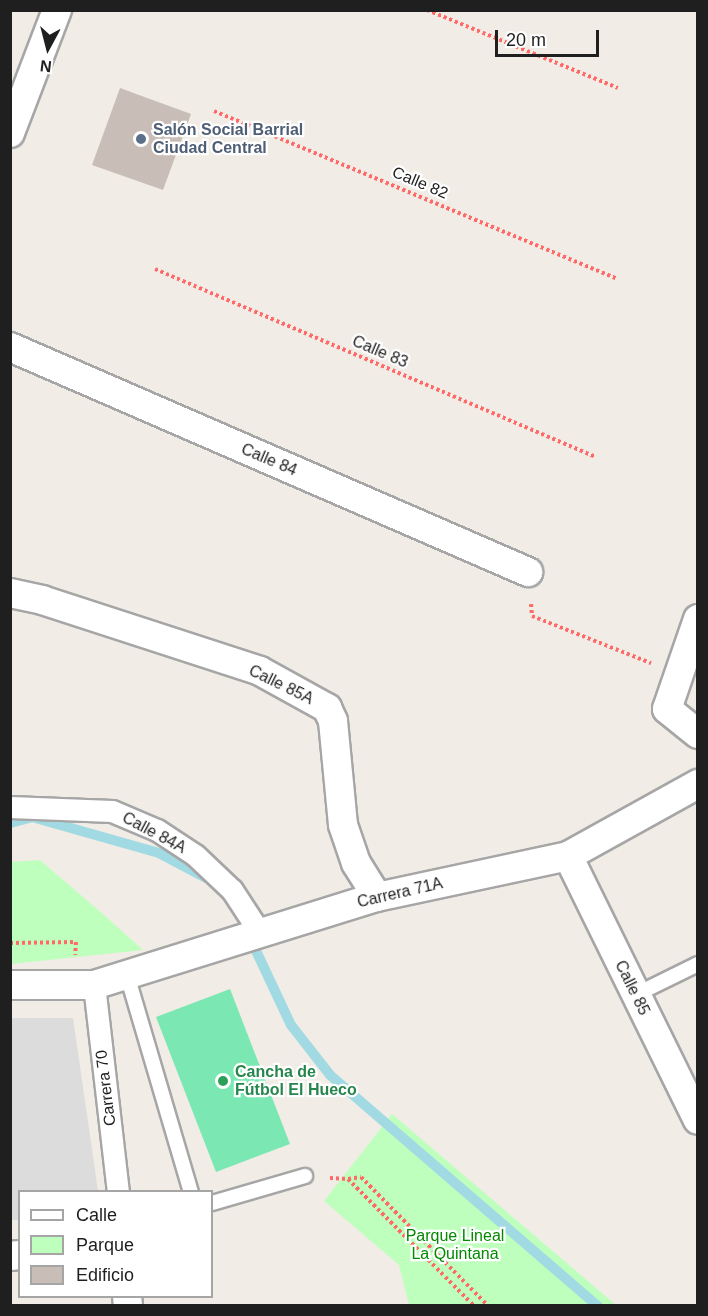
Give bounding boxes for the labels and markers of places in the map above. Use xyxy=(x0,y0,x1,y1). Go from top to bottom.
place label: Salón Social Barrial Ciudad Central xyxy=(153,120,303,158)
marker: Salón Social Barrial Ciudad Central xyxy=(134,132,148,146)
place label: Cancha de Fútbol El Hueco xyxy=(235,1062,357,1100)
marker: Cancha de Fútbol El Hueco xyxy=(216,1074,230,1088)

